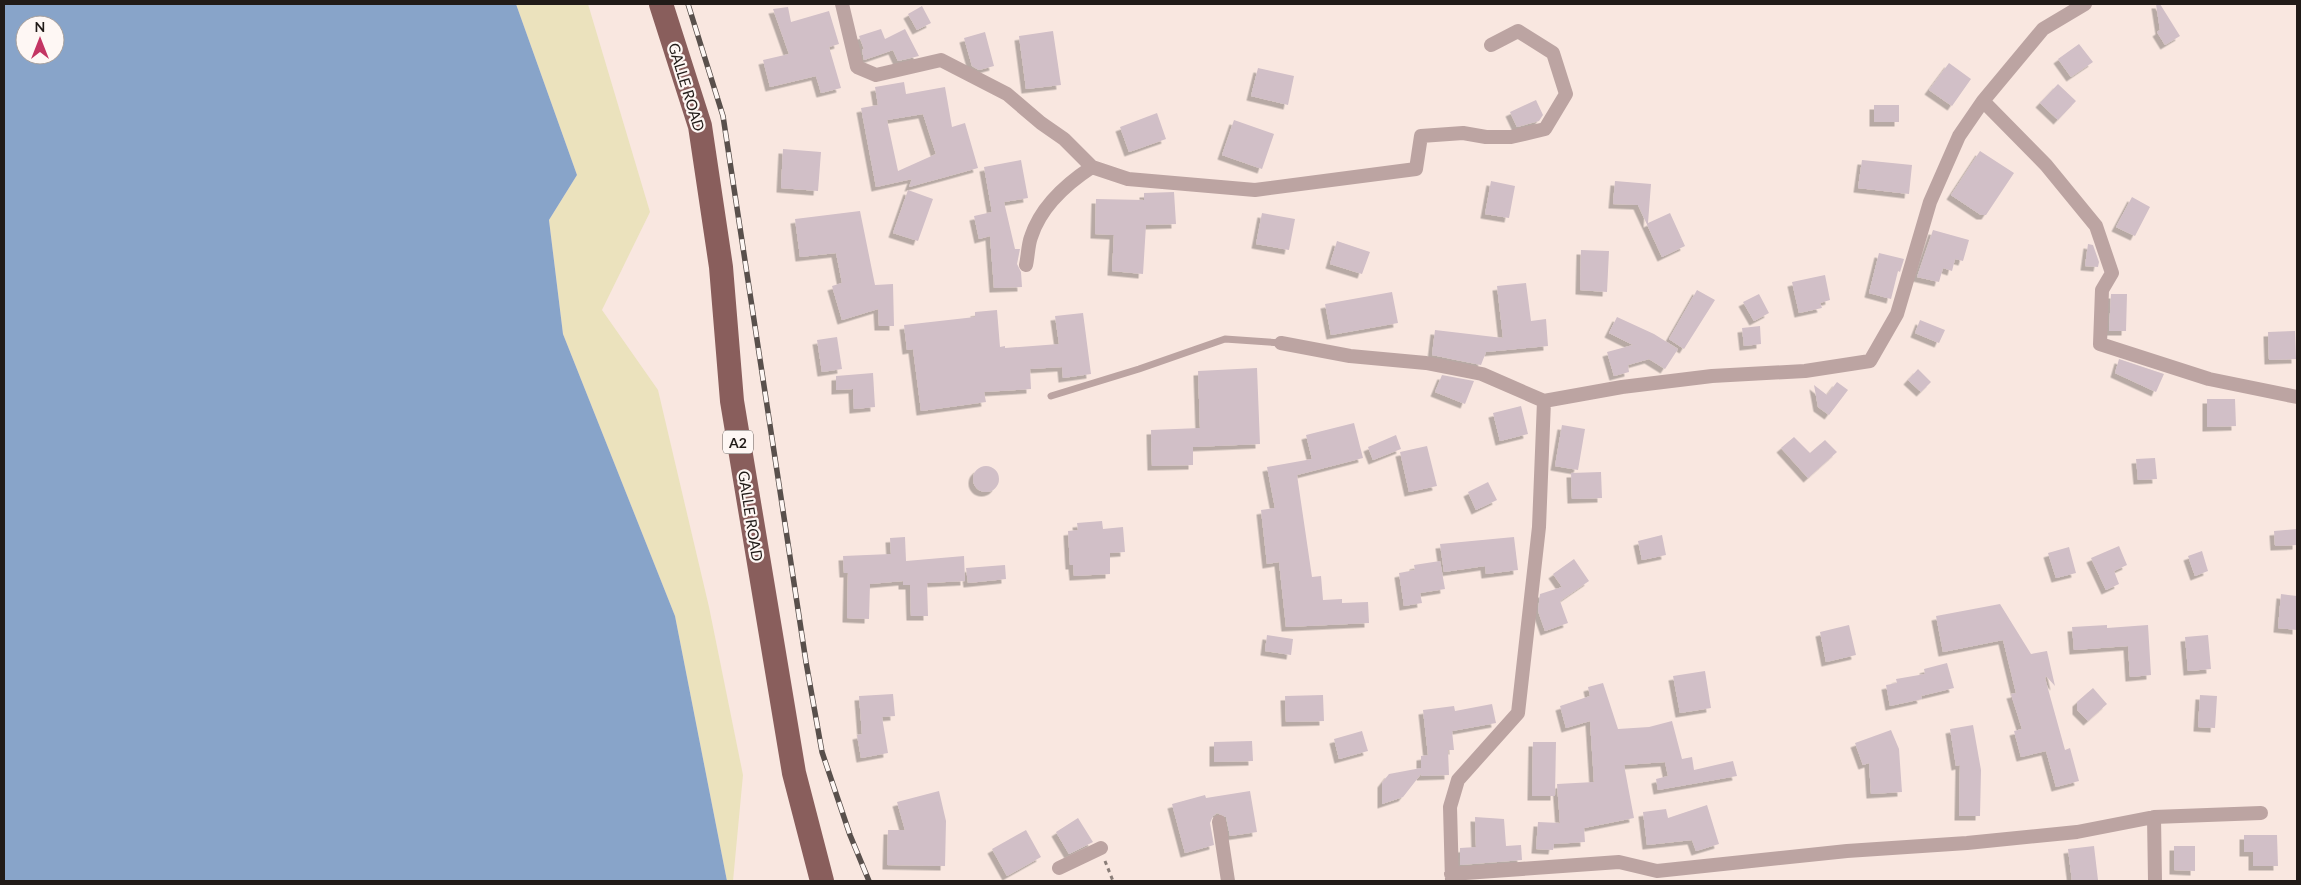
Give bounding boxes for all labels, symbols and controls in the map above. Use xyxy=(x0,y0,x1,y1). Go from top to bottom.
north arrow xyxy=(15,15,65,65)
text: N xyxy=(35,18,45,35)
street label: GALLE ROAD xyxy=(665,41,709,133)
road number: A2 xyxy=(723,431,753,454)
street label: GALLE ROAD xyxy=(735,469,767,563)

